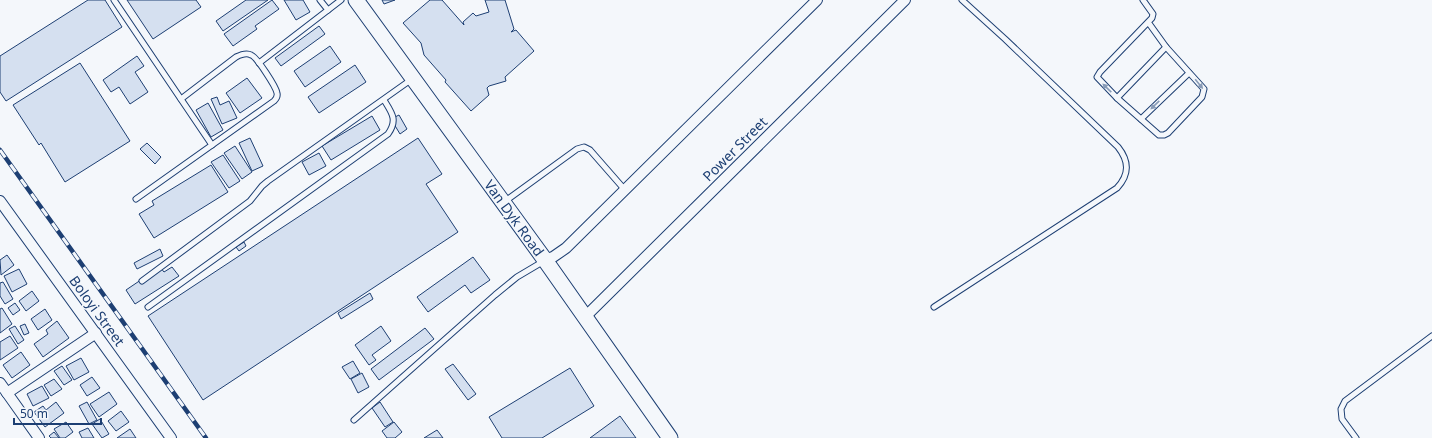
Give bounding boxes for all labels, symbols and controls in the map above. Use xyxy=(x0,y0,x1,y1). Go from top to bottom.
one-way arrow xyxy=(1195,79,1204,90)
one-way arrow xyxy=(1102,83,1112,93)
one-way arrow xyxy=(1150,100,1160,110)
street label: Power Street xyxy=(698,112,771,185)
street label: Van Dyk Road xyxy=(480,176,549,260)
street label: Boloyi Street xyxy=(65,272,129,350)
scale bar xyxy=(14,400,101,426)
text: 50 m xyxy=(20,405,48,422)

